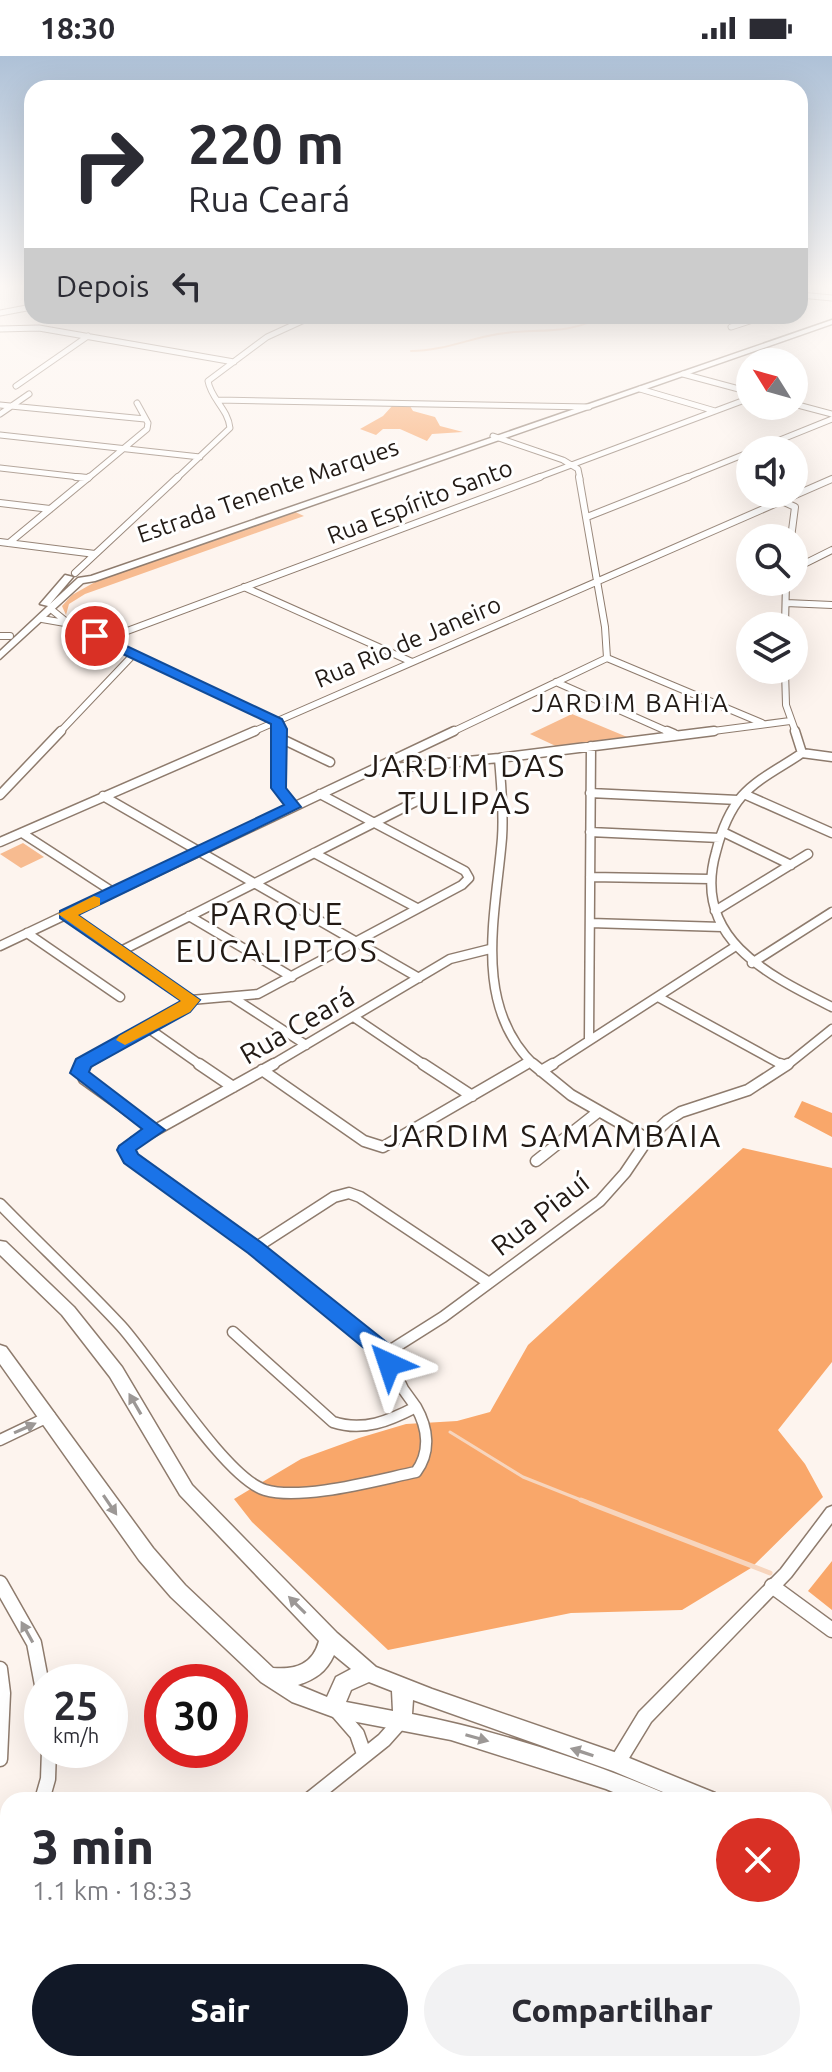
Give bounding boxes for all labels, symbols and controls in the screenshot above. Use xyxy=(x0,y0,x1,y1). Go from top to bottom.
text: 18:30 xyxy=(40,11,115,45)
icon: right xyxy=(56,112,160,216)
text: 220 m xyxy=(188,112,344,175)
text: Rua Ceará xyxy=(188,178,350,219)
icon: left xyxy=(165,264,209,308)
text: Depois xyxy=(56,269,149,303)
north arrow xyxy=(736,348,808,420)
map controls xyxy=(736,348,808,684)
street label: Estrada Tenente Marques xyxy=(134,433,402,548)
button: sound xyxy=(736,436,808,508)
street label: Rua Espírito Santo xyxy=(323,454,516,549)
button: search xyxy=(736,524,808,596)
street label: Rua Rio de Janeiro xyxy=(311,590,505,693)
pin xyxy=(61,602,129,670)
button: layers xyxy=(736,612,808,684)
icon: arrive xyxy=(73,614,117,658)
district label: JARDIM BAHIA xyxy=(532,688,730,717)
district label: JARDIM DAS TULIPAS xyxy=(364,747,566,820)
district label: PARQUE EUCALIPTOS xyxy=(175,895,379,968)
street label: Rua Ceará xyxy=(234,980,359,1070)
district label: JARDIM SAMAMBAIA xyxy=(384,1117,722,1153)
street label: Rua Piauí xyxy=(485,1165,595,1261)
position arrow xyxy=(347,1322,431,1406)
one-way arrow xyxy=(128,1393,142,1415)
one-way arrow xyxy=(13,1421,36,1434)
one-way arrow xyxy=(103,1495,118,1516)
one-way arrow xyxy=(288,1596,307,1615)
one-way arrow xyxy=(21,1620,34,1643)
speed limit sign: 30 xyxy=(144,1664,248,1768)
text: 25 xyxy=(53,1683,99,1728)
text: km/h xyxy=(53,1724,99,1747)
one-way arrow xyxy=(464,1733,489,1745)
one-way arrow xyxy=(570,1745,594,1758)
button: close xyxy=(716,1818,800,1902)
text: 3 min xyxy=(32,1819,154,1873)
text: 1.1 km · 18:33 xyxy=(32,1876,193,1905)
button: Sair xyxy=(32,1964,408,2056)
button: Compartilhar xyxy=(424,1964,800,2056)

